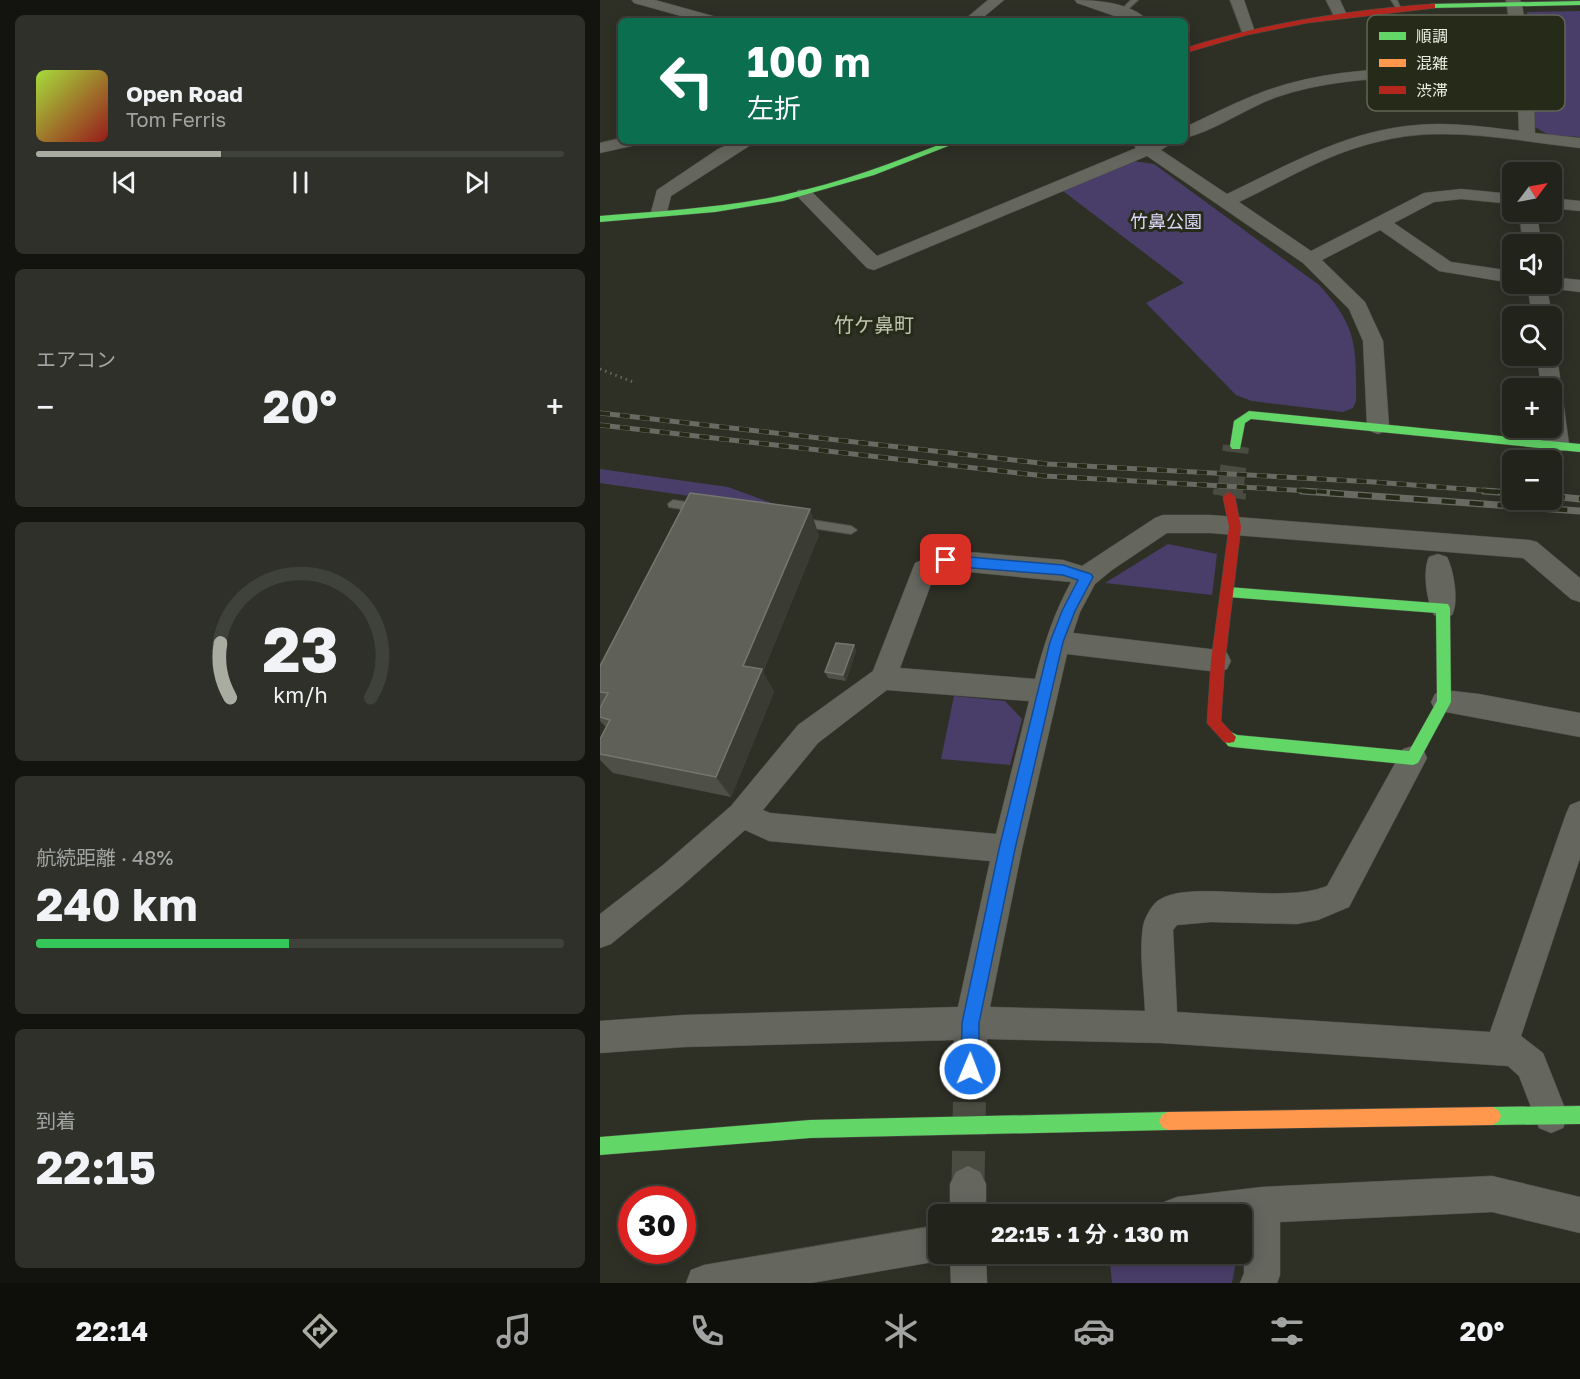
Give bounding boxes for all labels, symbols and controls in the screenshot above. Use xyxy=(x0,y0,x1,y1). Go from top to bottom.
legend xyxy=(1367,15,1565,111)
text: 順調 xyxy=(1416,26,1448,46)
text: 100 m xyxy=(747,36,870,86)
icon: left xyxy=(648,42,726,120)
text: 混雑 xyxy=(1416,53,1448,73)
text: Open Road xyxy=(126,80,243,107)
text: 渋滞 xyxy=(1416,80,1448,100)
text: 左折 xyxy=(747,92,801,124)
text: Tom Ferris xyxy=(126,107,226,131)
north arrow xyxy=(1502,162,1562,222)
map controls xyxy=(1502,162,1562,510)
icon: previous xyxy=(108,166,141,199)
icon: pause xyxy=(284,166,317,199)
icon: next xyxy=(460,166,493,199)
park label: 竹鼻公園 xyxy=(1130,210,1202,232)
button: sound xyxy=(1502,234,1562,294)
button: search xyxy=(1502,306,1562,366)
district label: 竹ケ鼻町 xyxy=(834,312,914,336)
text: エアコン xyxy=(36,347,116,371)
button: + xyxy=(1502,378,1562,438)
text: 20° xyxy=(263,379,337,433)
text: − xyxy=(36,387,54,426)
text: + xyxy=(546,387,564,426)
button: − xyxy=(1502,450,1562,510)
pin xyxy=(920,534,971,585)
icon: arrive xyxy=(929,543,962,576)
text: 23 xyxy=(262,612,338,687)
text: km/h xyxy=(273,683,327,709)
text: 航続距離 · 48% xyxy=(36,845,173,869)
text: 240 km xyxy=(36,877,198,931)
position arrow xyxy=(938,1037,1002,1101)
text: 到着 xyxy=(36,1108,76,1132)
text: 22:15 xyxy=(36,1140,156,1194)
speed limit sign: 30 xyxy=(618,1186,696,1264)
text: 22:15 · 1 分 · 130 m xyxy=(991,1220,1189,1247)
icon: directions xyxy=(299,1310,341,1352)
icon: music xyxy=(493,1310,535,1352)
icon: phone xyxy=(686,1310,728,1352)
icon: climate xyxy=(880,1310,922,1352)
icon: car xyxy=(1073,1310,1115,1352)
icon: filters xyxy=(1266,1310,1308,1352)
text: 22:14 xyxy=(76,1315,148,1347)
text: 20° xyxy=(1460,1315,1504,1347)

